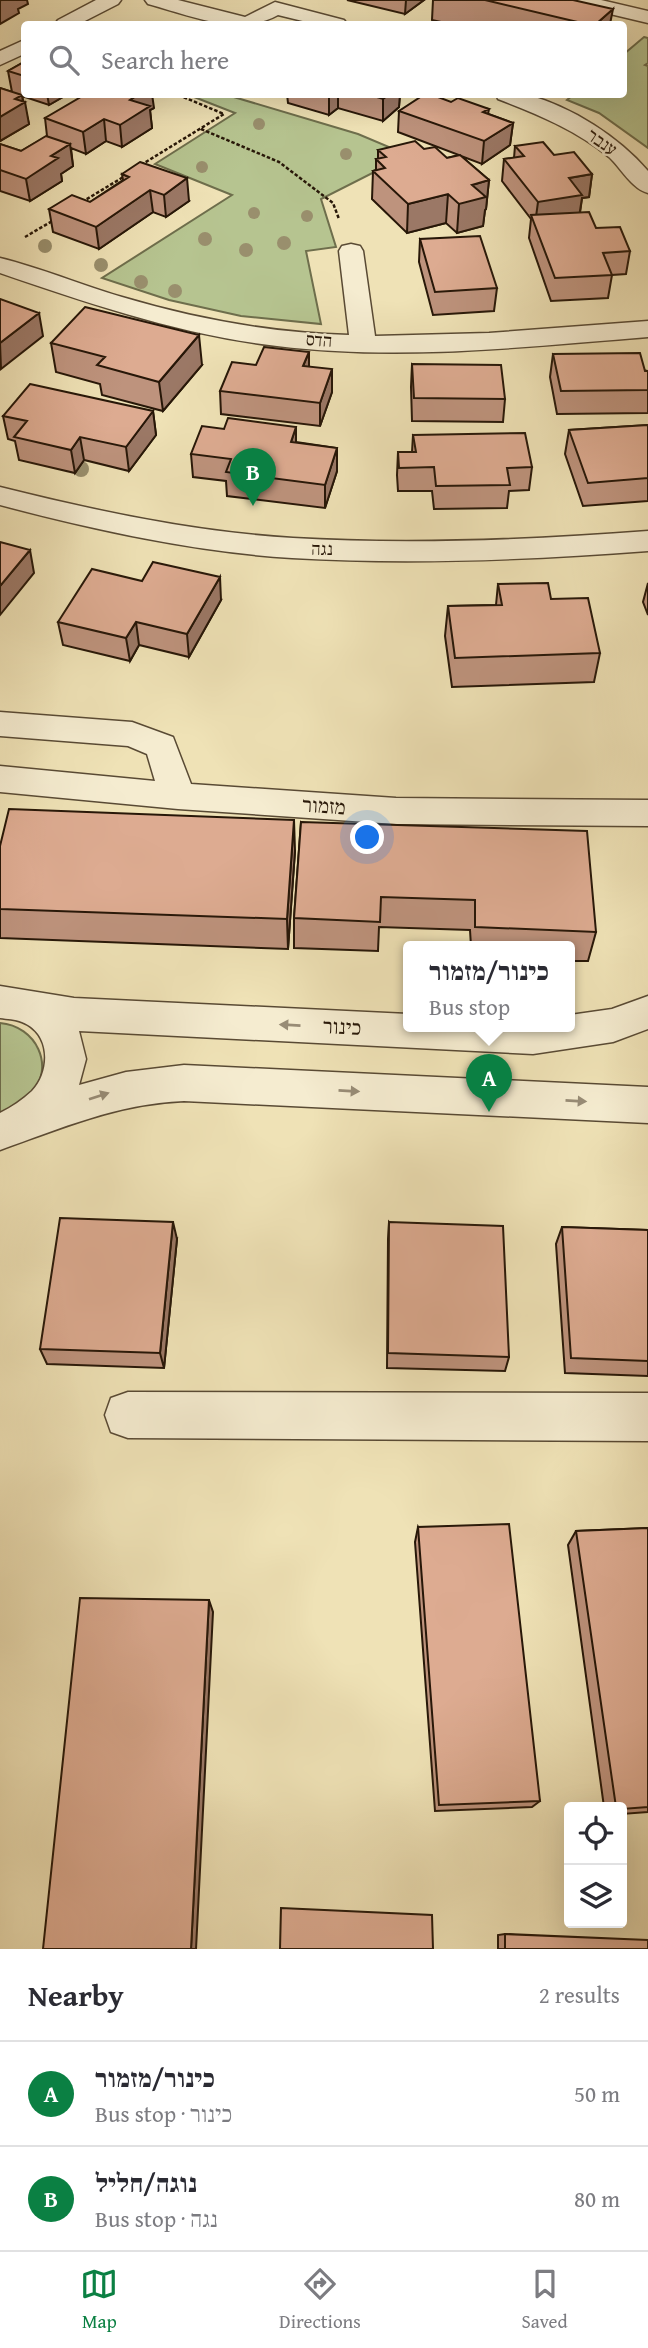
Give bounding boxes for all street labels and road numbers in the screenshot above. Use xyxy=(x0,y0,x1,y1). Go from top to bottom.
street label: ענבר xyxy=(582,121,623,162)
street label: הדס xyxy=(305,325,333,354)
street label: נגה xyxy=(311,535,333,562)
street label: מזמור xyxy=(301,789,347,822)
street label: כינור xyxy=(322,1010,362,1043)

